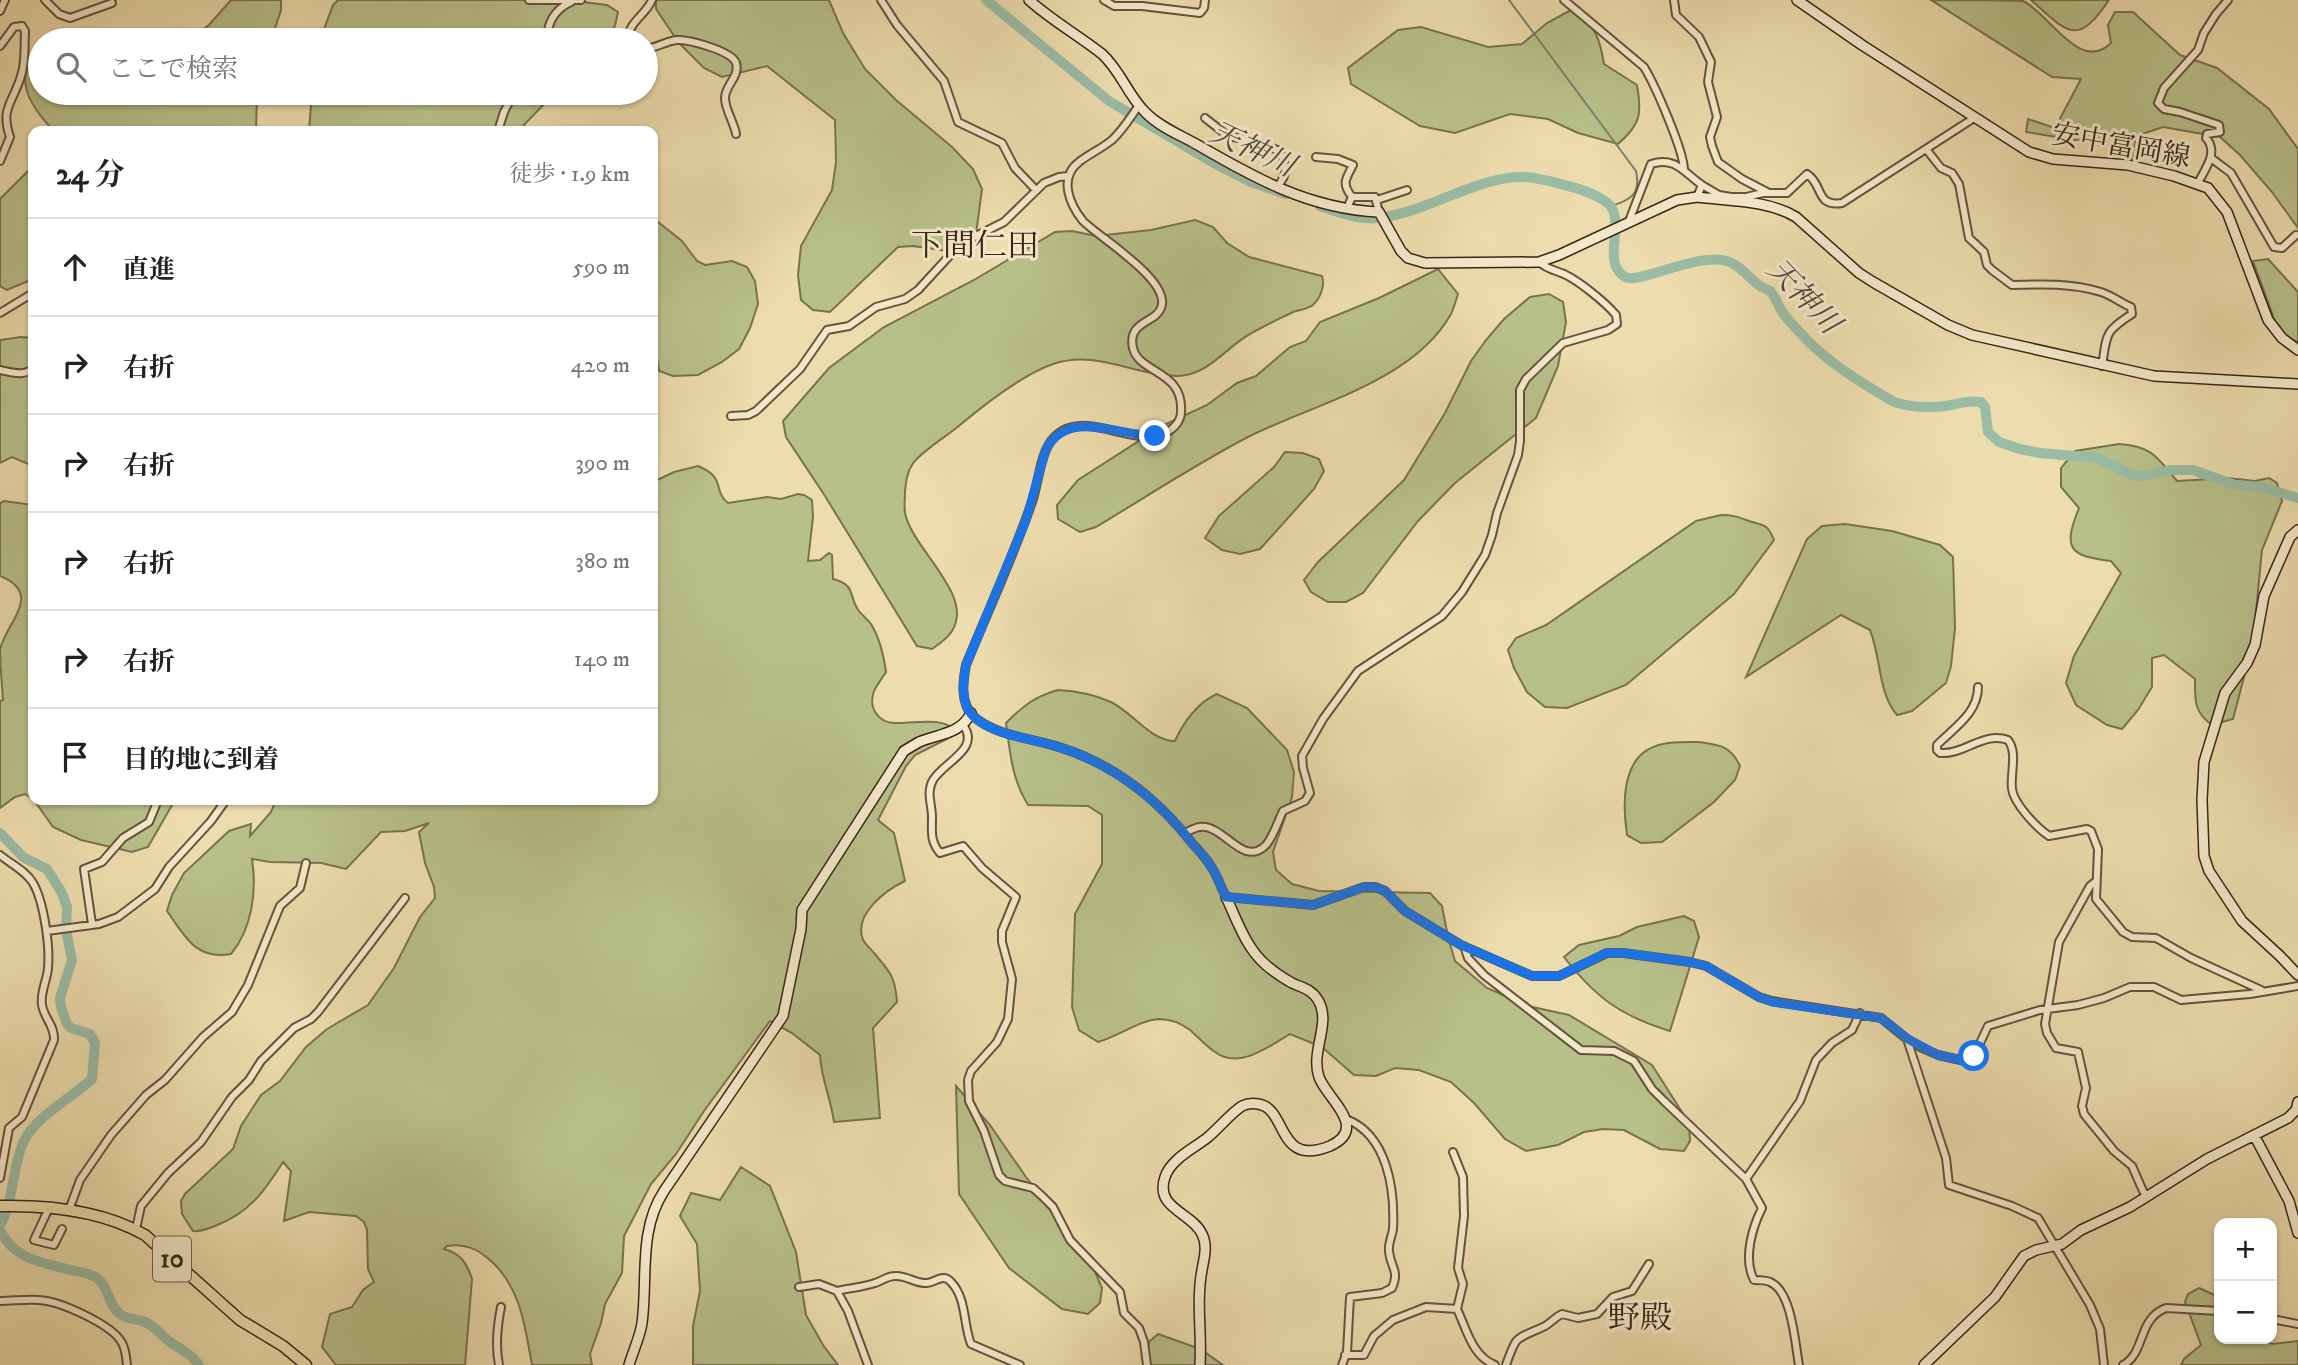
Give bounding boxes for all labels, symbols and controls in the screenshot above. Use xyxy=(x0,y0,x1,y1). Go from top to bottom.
search box xyxy=(28,28,658,105)
icon: search xyxy=(52,48,90,86)
text: ここで検索 xyxy=(108,53,238,86)
water label: 天神川 xyxy=(1203,114,1303,187)
street label: 安中富岡線 xyxy=(2049,117,2193,175)
text: 24 分 xyxy=(56,157,124,194)
text: 徒歩 · 1.9 km xyxy=(510,160,630,189)
district label: 下間仁田 xyxy=(911,227,1039,267)
icon: ahead xyxy=(56,248,94,286)
water label: 天神川 xyxy=(1758,252,1850,344)
text: 590 m xyxy=(573,253,630,282)
text: 直進 xyxy=(123,254,175,287)
icon: right xyxy=(56,346,94,384)
text: 420 m xyxy=(571,351,630,380)
text: 右折 xyxy=(123,352,175,385)
route end xyxy=(1139,420,1170,451)
icon: right xyxy=(56,444,94,482)
text: 390 m xyxy=(575,449,630,478)
text: 右折 xyxy=(123,450,175,483)
icon: right xyxy=(56,542,94,580)
text: 380 m xyxy=(575,547,630,576)
text: 右折 xyxy=(123,548,175,581)
icon: right xyxy=(56,640,94,678)
text: 140 m xyxy=(574,645,630,674)
text: 右折 xyxy=(123,646,175,679)
icon: arrive xyxy=(56,738,94,776)
text: 目的地に到着 xyxy=(123,744,279,777)
route start xyxy=(1958,1040,1989,1071)
map controls xyxy=(2214,1218,2277,1344)
button: + xyxy=(2214,1218,2277,1281)
road number: 10 xyxy=(153,1236,191,1282)
button: − xyxy=(2214,1281,2277,1344)
district label: 野殿 xyxy=(1608,1299,1672,1339)

